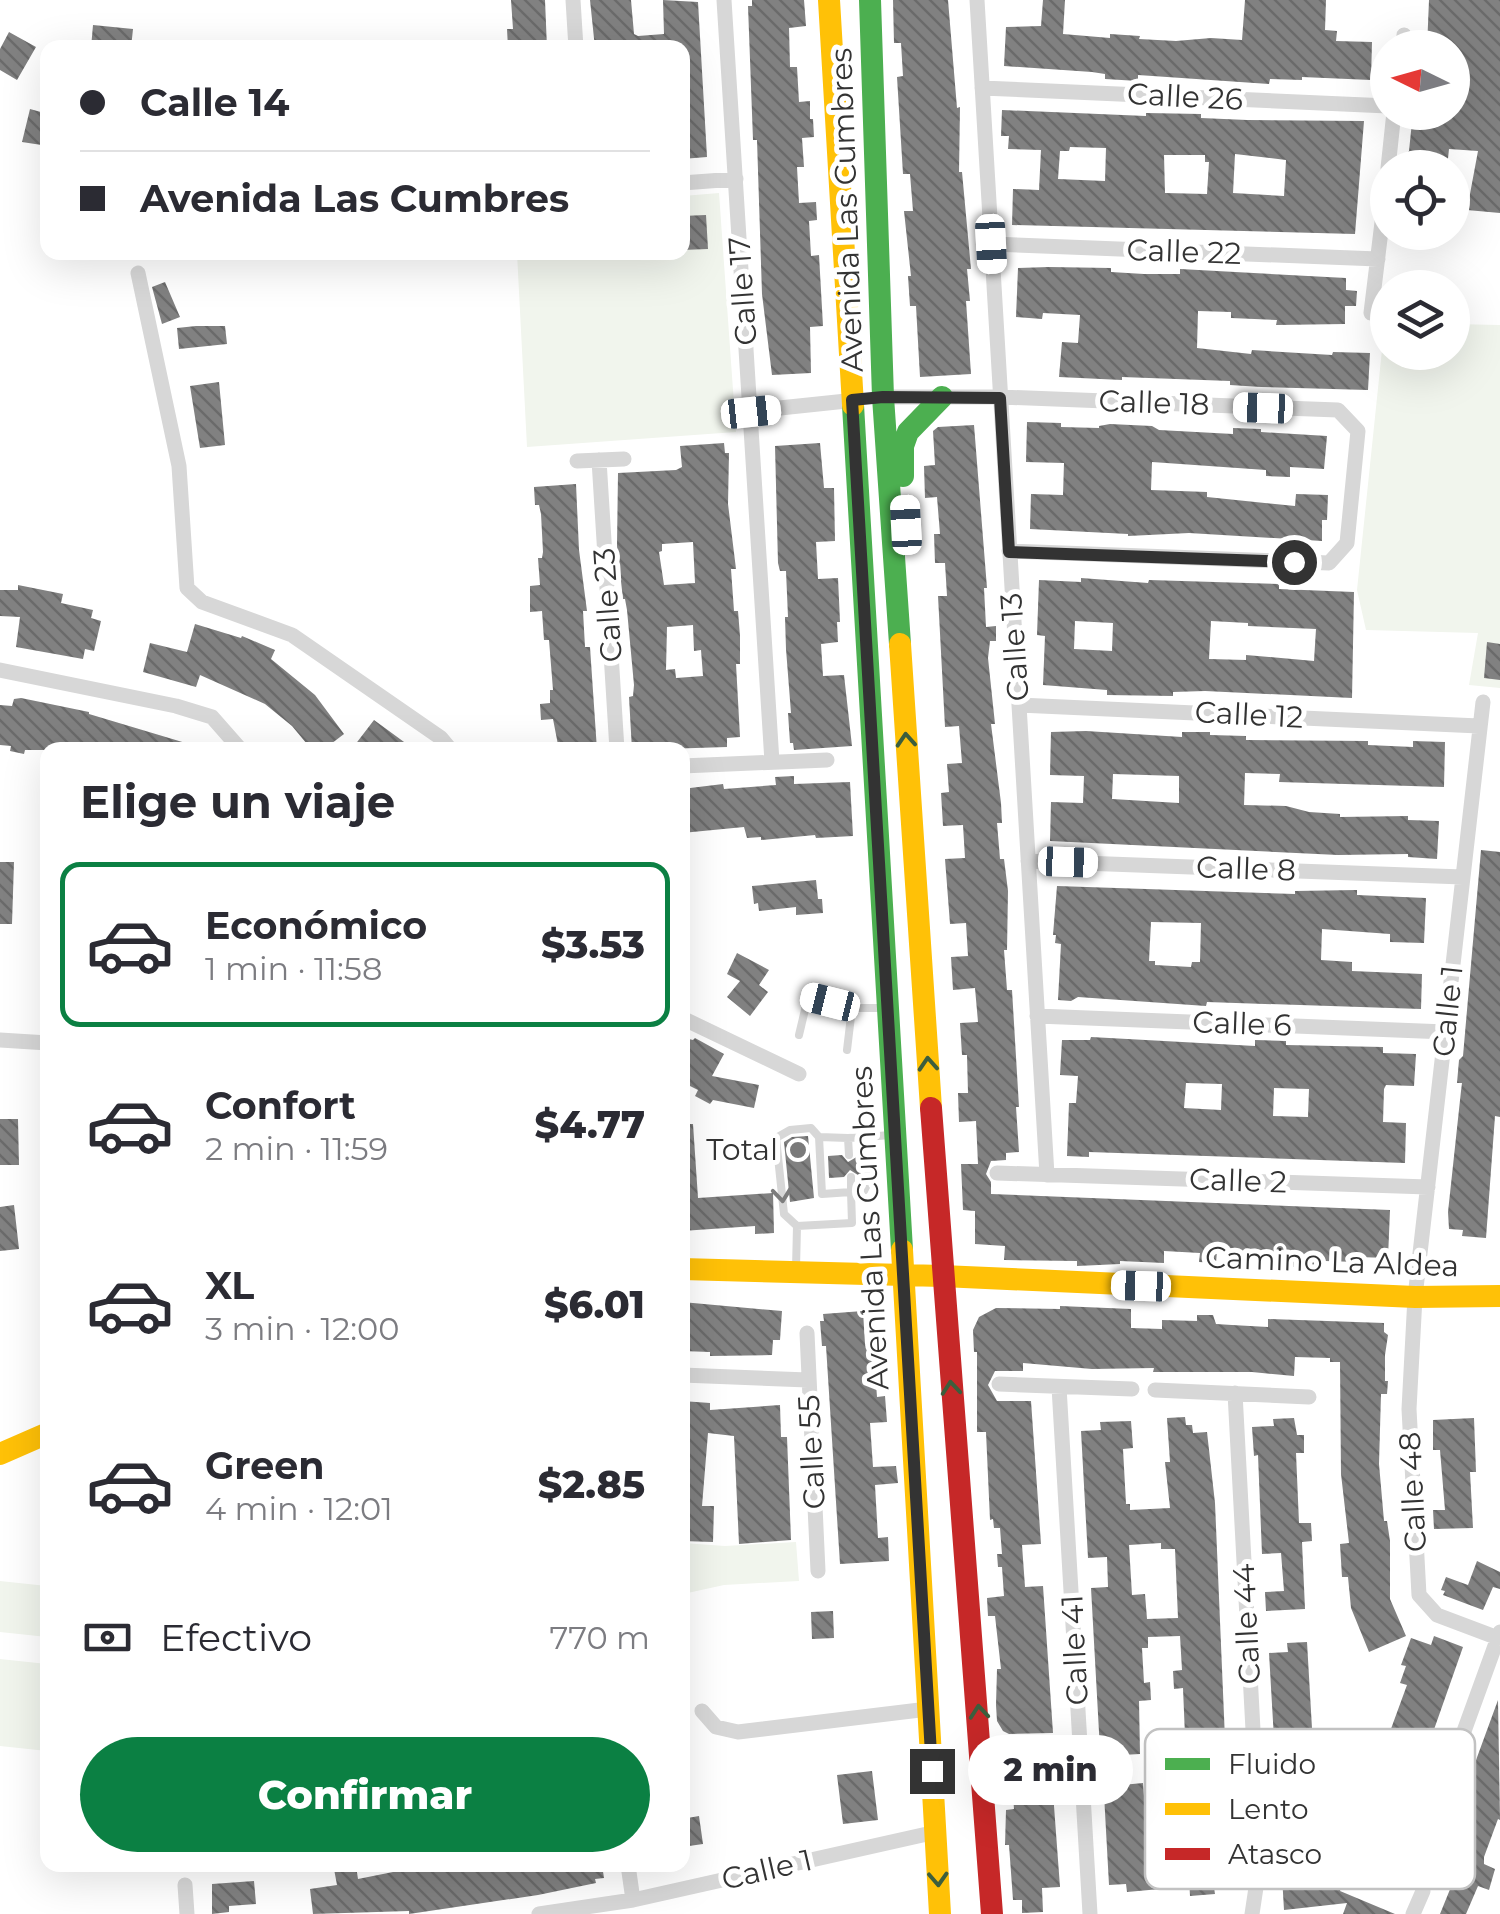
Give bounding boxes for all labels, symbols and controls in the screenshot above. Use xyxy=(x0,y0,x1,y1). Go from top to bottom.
north arrow xyxy=(1370,30,1470,130)
map controls xyxy=(1370,30,1470,370)
street label: Avenida Las Cumbres xyxy=(822,47,871,373)
street label: Calle 26 xyxy=(1126,75,1244,118)
text: Calle 14 xyxy=(140,79,290,126)
button: locate xyxy=(1370,150,1470,250)
text: Avenida Las Cumbres xyxy=(140,175,569,222)
car xyxy=(974,213,1008,275)
street label: Calle 22 xyxy=(1126,231,1242,272)
street label: Calle 17 xyxy=(720,235,765,347)
button: layers xyxy=(1370,270,1470,370)
street label: Calle 18 xyxy=(1098,382,1210,423)
car xyxy=(1232,392,1294,424)
car xyxy=(720,394,782,430)
car xyxy=(889,494,923,556)
route start xyxy=(1272,540,1317,585)
street label: Calle 23 xyxy=(585,546,630,664)
street label: Calle 13 xyxy=(992,592,1037,702)
street label: Calle 12 xyxy=(1194,693,1304,736)
one-way arrow xyxy=(896,731,917,747)
text: Elige un viaje xyxy=(80,774,395,829)
car xyxy=(1037,846,1099,878)
street label: Calle 8 xyxy=(1195,848,1297,889)
icon: car xyxy=(85,900,175,990)
text: Económico xyxy=(205,902,427,949)
text: $3.53 xyxy=(541,921,645,968)
text: 1 min · 11:58 xyxy=(205,949,382,988)
street label: Calle 1 xyxy=(1424,963,1471,1058)
car xyxy=(797,980,863,1024)
street label: Calle 6 xyxy=(1192,1003,1292,1044)
one-way arrow xyxy=(917,1056,939,1072)
street label: Avenida Las Cumbres xyxy=(843,1065,896,1391)
icon: car xyxy=(85,1080,175,1170)
text: Confort xyxy=(205,1082,356,1129)
text: $4.77 xyxy=(535,1101,645,1148)
text: 2 min · 11:59 xyxy=(205,1129,388,1168)
place label: Total xyxy=(706,1131,778,1168)
marker: Total xyxy=(787,1139,809,1161)
street label: Calle 2 xyxy=(1188,1160,1288,1201)
one-way arrow xyxy=(771,1187,792,1203)
street label: Camino La Aldea xyxy=(1204,1239,1460,1284)
icon: car xyxy=(85,1260,175,1350)
text: XL xyxy=(205,1262,254,1309)
car xyxy=(1110,1270,1172,1302)
text: $6.01 xyxy=(544,1281,645,1328)
text: 3 min · 12:00 xyxy=(205,1309,399,1348)
one-way arrow xyxy=(941,1380,963,1396)
street label: Calle 55 xyxy=(790,1394,833,1510)
street label: Calle 48 xyxy=(1391,1431,1434,1553)
icon: car xyxy=(85,1440,175,1530)
text: Green xyxy=(205,1442,325,1489)
text: $2.85 xyxy=(538,1461,645,1508)
text: 4 min · 12:01 xyxy=(205,1489,393,1528)
street label: Calle 44 xyxy=(1225,1563,1268,1685)
street label: Calle 41 xyxy=(1053,1594,1096,1706)
icon: cash xyxy=(80,1610,135,1665)
text: Efectivo xyxy=(160,1614,312,1661)
text: 770 m xyxy=(549,1618,650,1657)
one-way arrow xyxy=(968,1704,990,1720)
legend xyxy=(1145,1729,1475,1889)
callout: 2 min xyxy=(967,1736,1132,1806)
button: Confirmar xyxy=(80,1737,650,1852)
text: Fluido xyxy=(1228,1747,1316,1781)
route end xyxy=(910,1749,955,1794)
text: 2 min xyxy=(1003,1750,1098,1789)
text: Lento xyxy=(1228,1792,1309,1826)
text: Atasco xyxy=(1228,1837,1322,1871)
street label: Calle 1 xyxy=(718,1841,816,1898)
one-way arrow xyxy=(927,1872,948,1888)

